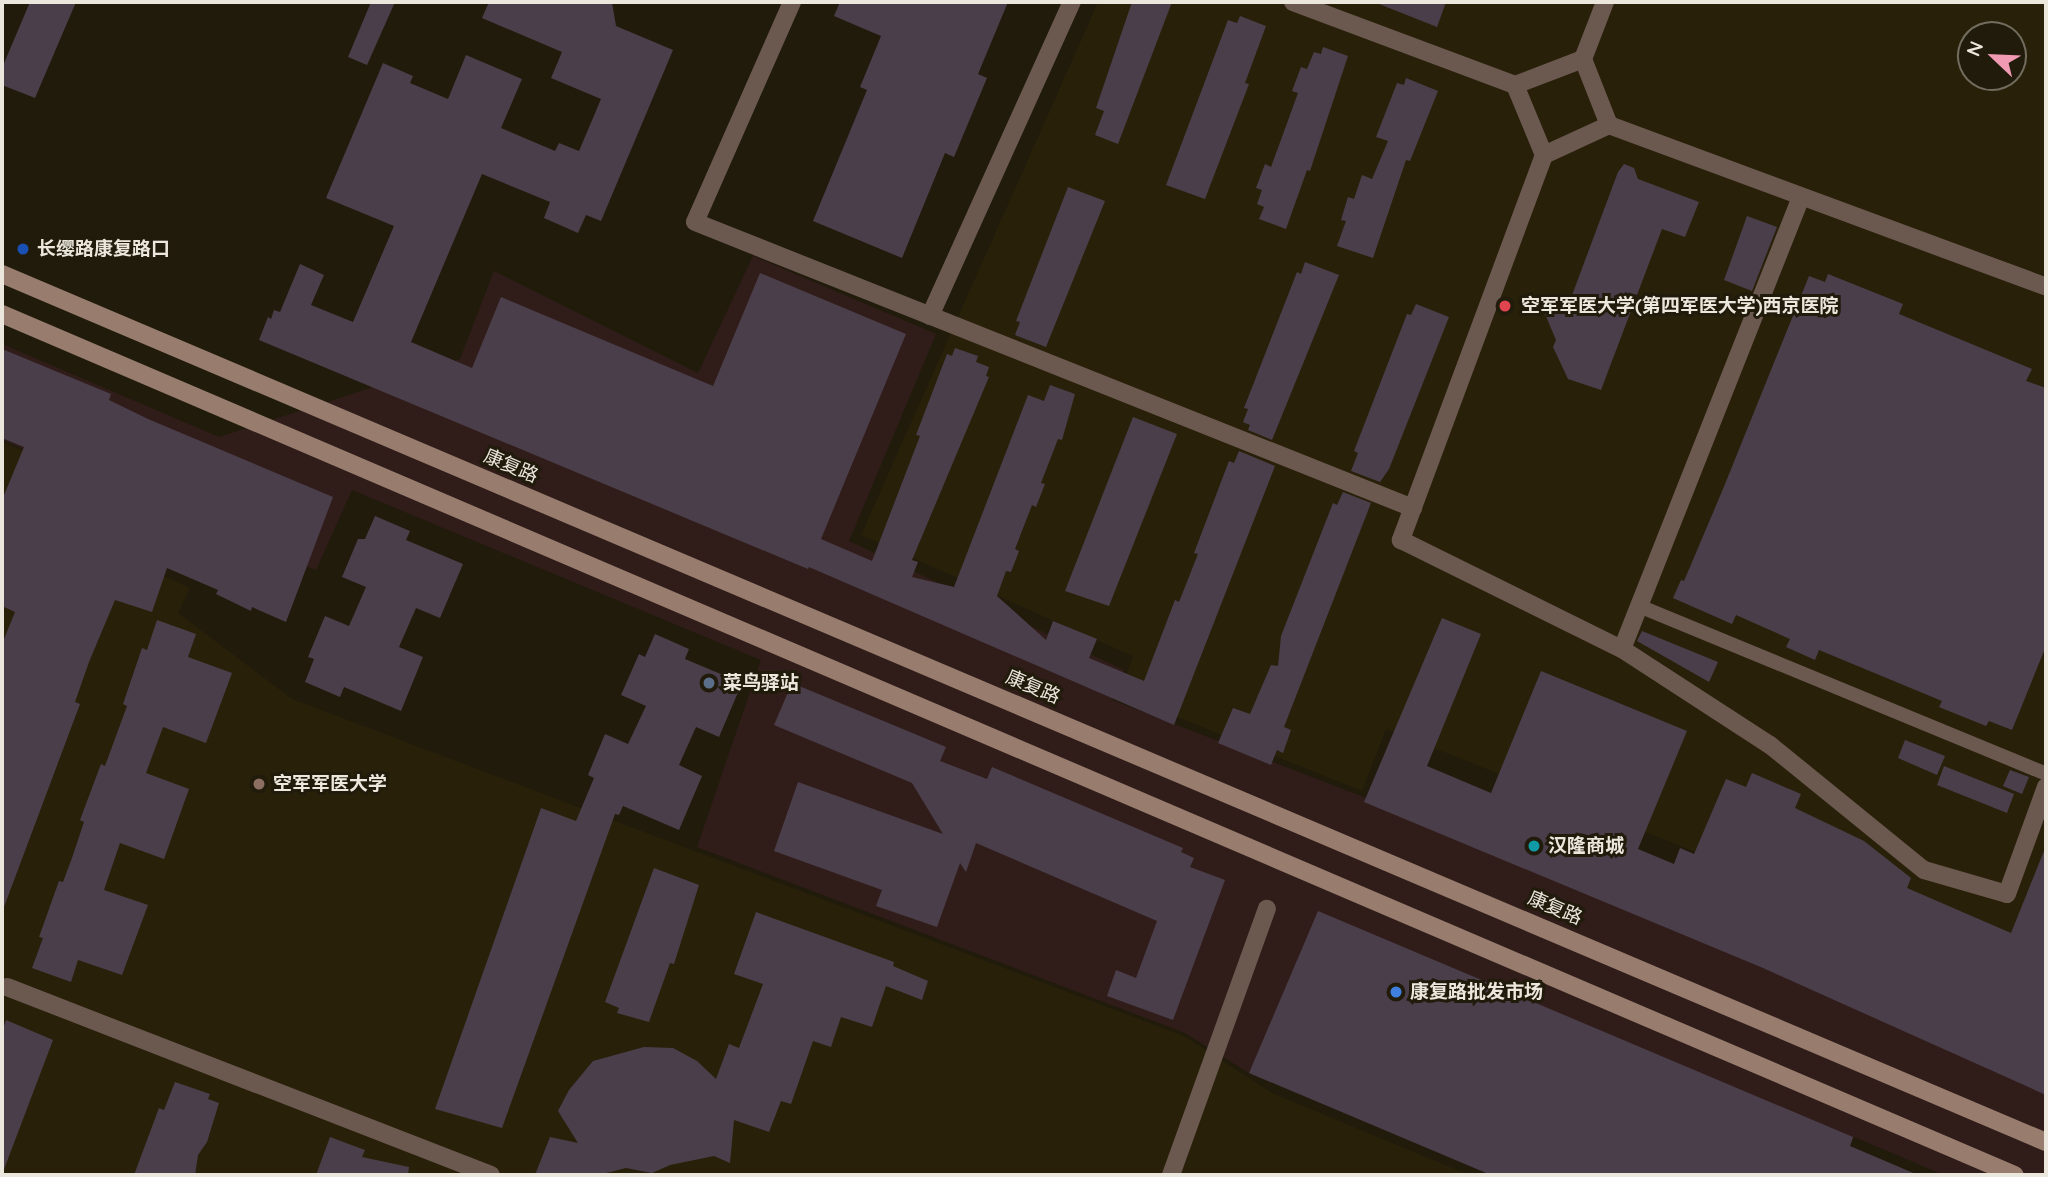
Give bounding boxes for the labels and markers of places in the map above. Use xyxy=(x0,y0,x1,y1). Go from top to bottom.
place label: 长缨路康复路口 xyxy=(37,238,170,260)
marker: 长缨路康复路口 xyxy=(15,241,31,257)
place label: 空军军医大学(第四军医大学)西京医院 xyxy=(1521,295,1839,317)
marker: 空军军医大学(第四军医大学)西京医院 xyxy=(1495,296,1515,316)
place label: 菜鸟驿站 xyxy=(723,672,799,694)
marker: 菜鸟驿站 xyxy=(701,675,717,691)
place label: 空军军医大学 xyxy=(273,773,387,795)
marker: 空军军医大学 xyxy=(251,776,267,792)
place label: 汉隆商城 xyxy=(1548,835,1624,857)
marker: 汉隆商城 xyxy=(1526,838,1542,854)
place label: 康复路批发市场 xyxy=(1410,981,1543,1003)
marker: 康复路批发市场 xyxy=(1388,984,1404,1000)

